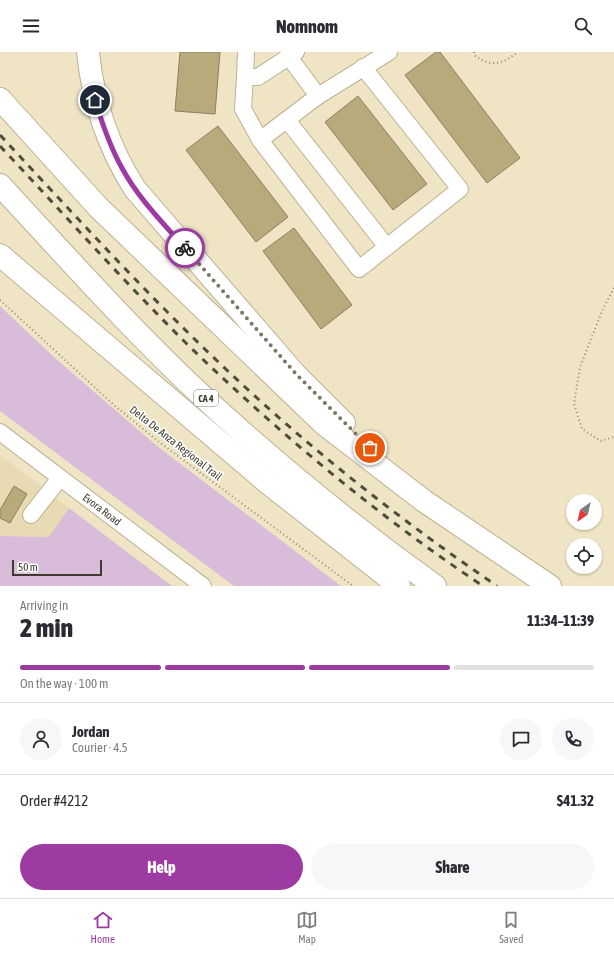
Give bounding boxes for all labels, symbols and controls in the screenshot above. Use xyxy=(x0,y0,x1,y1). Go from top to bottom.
icon: menu xyxy=(20,15,42,37)
icon: search xyxy=(572,15,594,37)
text: Nomnom xyxy=(276,16,338,37)
pin xyxy=(78,83,112,117)
icon: home xyxy=(84,89,106,111)
courier xyxy=(165,228,205,268)
icon: bike xyxy=(174,237,196,259)
road number: CA 4 xyxy=(194,390,218,406)
street label: Delta De Anza Regional Trail xyxy=(128,403,224,483)
pin xyxy=(353,431,387,465)
icon: bag xyxy=(359,437,381,459)
street label: Evora Road xyxy=(80,491,124,528)
north arrow xyxy=(566,494,602,530)
map controls xyxy=(566,494,602,574)
button: locate xyxy=(566,538,602,574)
scale bar xyxy=(12,558,102,577)
text: 50 m xyxy=(18,561,38,573)
text: Arriving in xyxy=(20,598,68,613)
text: 11:34–11:39 xyxy=(527,612,594,629)
text: 2 min xyxy=(20,613,73,643)
text: On the way · 100 m xyxy=(20,676,108,691)
button: person xyxy=(20,718,62,760)
button: chat xyxy=(500,718,542,760)
button: phone xyxy=(552,718,594,760)
text: Jordan xyxy=(72,723,110,740)
text: Courier · 4.5 xyxy=(72,740,128,755)
text: Order #4212 xyxy=(20,792,88,809)
text: $41.32 xyxy=(557,792,594,809)
button: Help xyxy=(20,844,303,890)
button: Share xyxy=(311,844,594,890)
tab: Home xyxy=(91,909,115,945)
tab: Map xyxy=(296,909,318,945)
tab: Saved xyxy=(499,909,523,945)

